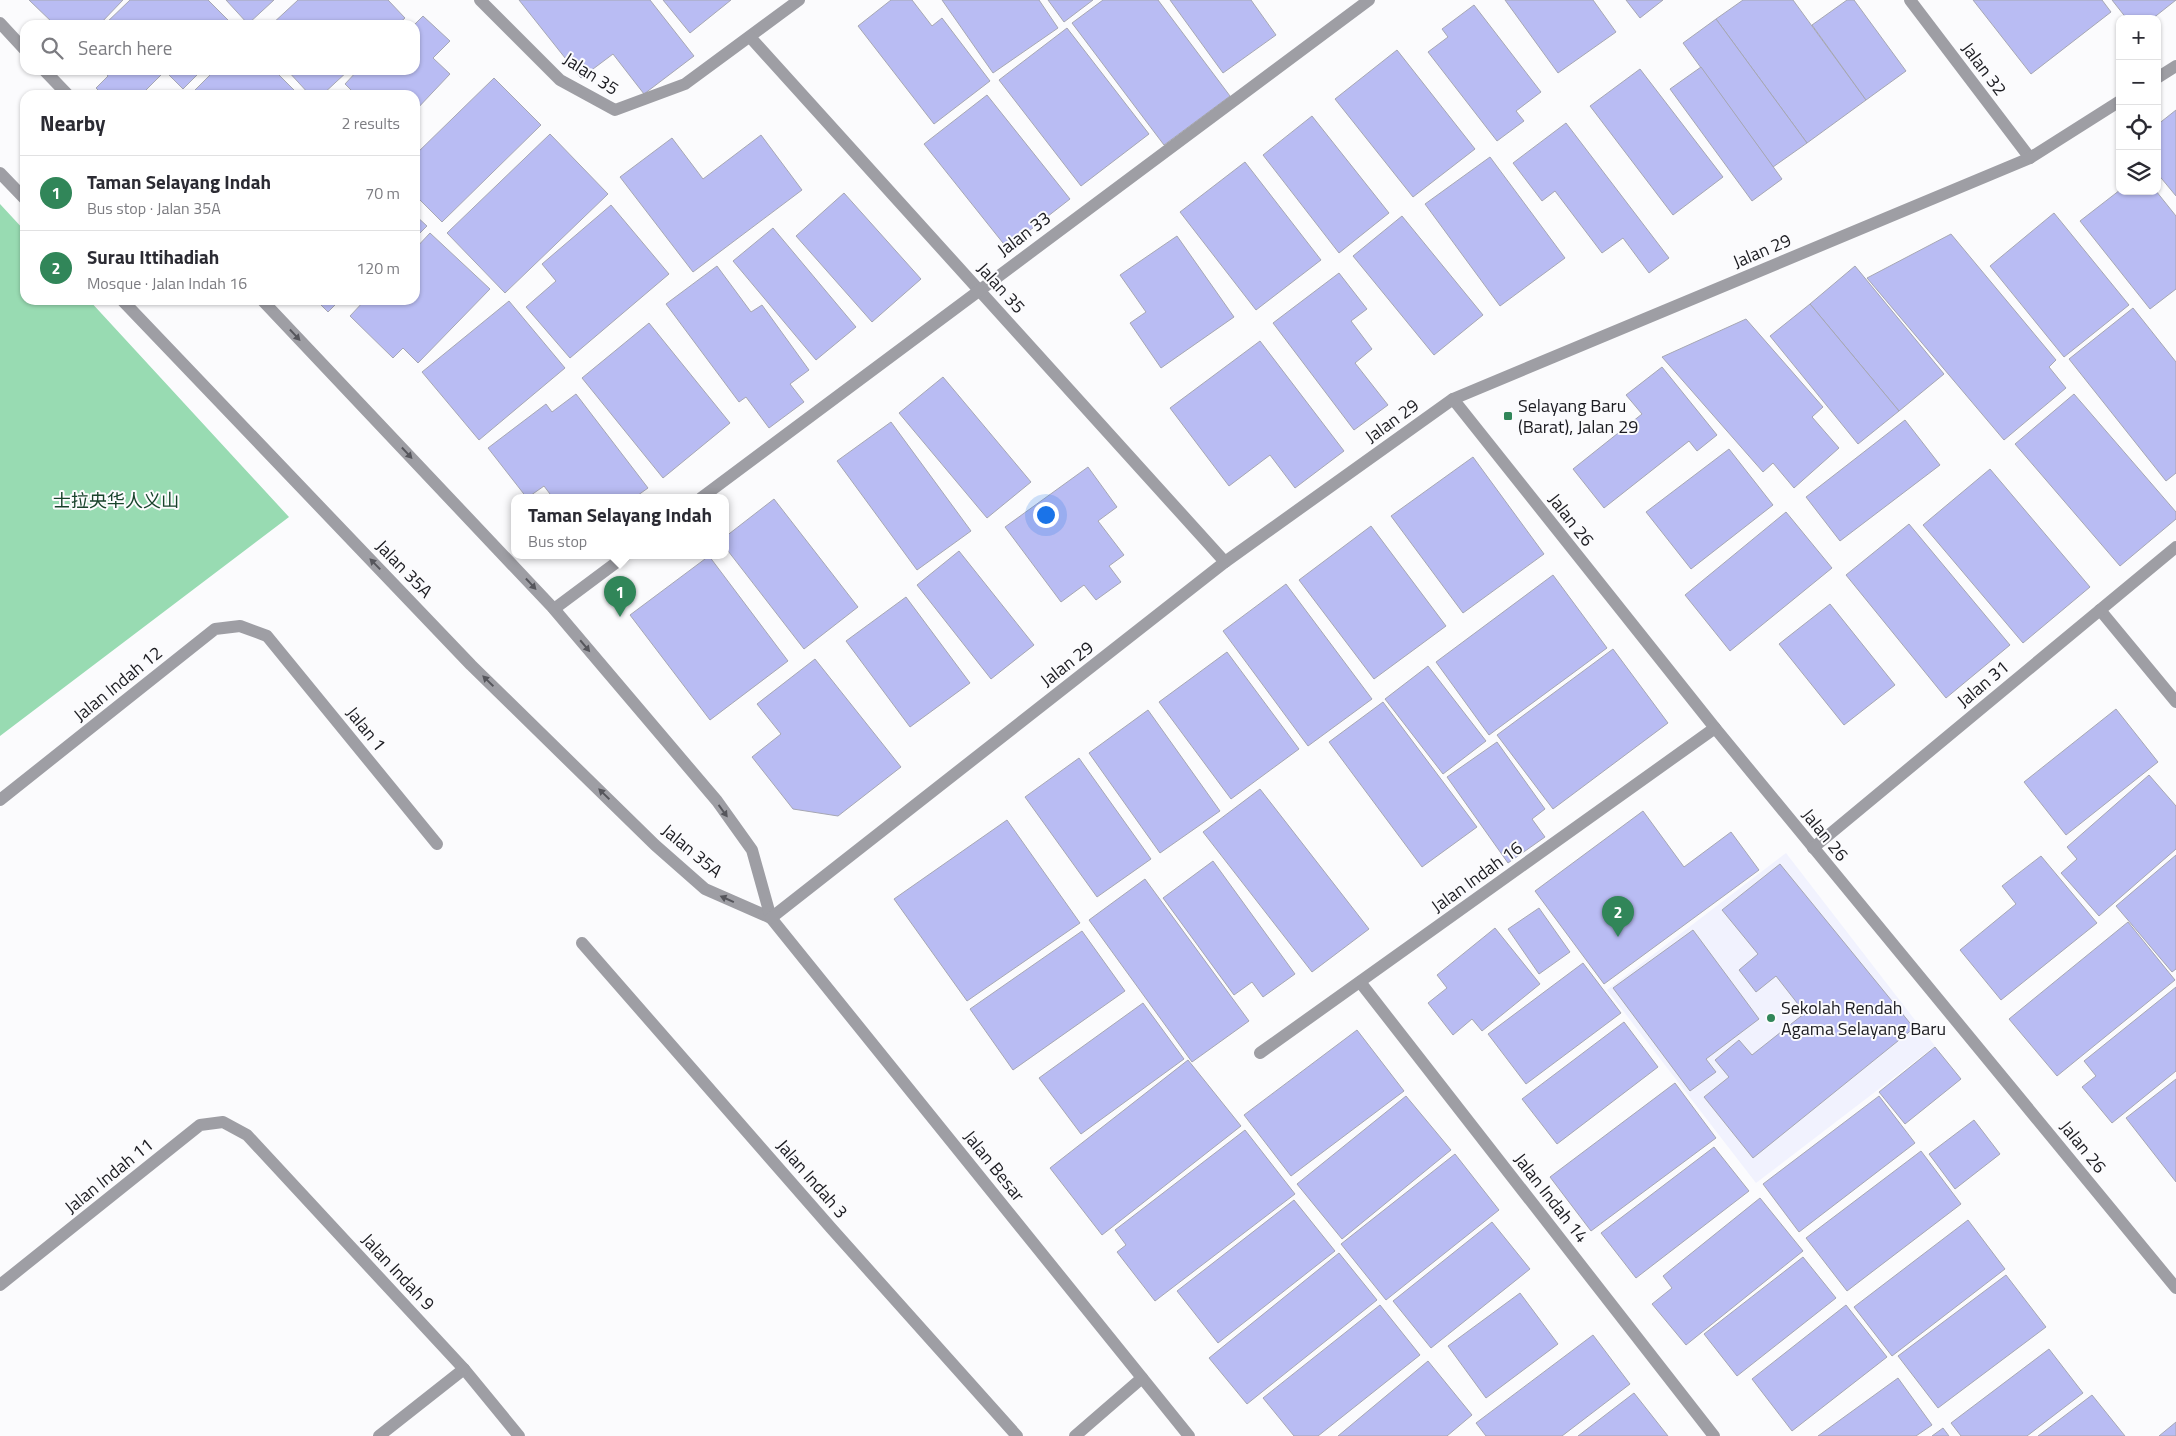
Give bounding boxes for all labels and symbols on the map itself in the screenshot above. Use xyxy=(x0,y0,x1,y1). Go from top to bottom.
street label: Jalan 32 xyxy=(1955,36,2014,101)
street label: Jalan 35 xyxy=(558,46,624,102)
street label: Jalan 33 xyxy=(991,204,1056,263)
street label: Jalan 29 xyxy=(1728,226,1795,275)
street label: Jalan 35 xyxy=(971,256,1032,319)
one-way arrow xyxy=(289,329,301,341)
street label: Jalan 29 xyxy=(1359,392,1424,449)
place label: Selayang Baru (Barat), Jalan 29 xyxy=(1518,392,1638,440)
marker: Selayang Baru (Barat), Jalan 29 xyxy=(1502,410,1514,422)
one-way arrow xyxy=(401,447,413,459)
park label: 士拉央华人义山 xyxy=(53,487,179,514)
street label: Jalan 26 xyxy=(1542,487,1601,552)
your location xyxy=(1033,502,1059,528)
street label: Jalan 35A xyxy=(370,533,439,604)
one-way arrow xyxy=(369,558,381,570)
pin: 1 xyxy=(604,576,636,617)
one-way arrow xyxy=(525,578,537,590)
street label: Jalan 29 xyxy=(1034,634,1099,693)
street label: Jalan Indah 12 xyxy=(67,639,168,728)
one-way arrow xyxy=(580,639,591,652)
street label: Jalan 31 xyxy=(1951,654,2015,714)
one-way arrow xyxy=(482,675,494,687)
street label: Jalan 1 xyxy=(340,700,393,757)
one-way arrow xyxy=(598,788,610,800)
street label: Jalan 26 xyxy=(1796,802,1855,867)
one-way arrow xyxy=(718,804,728,818)
street label: Jalan 35A xyxy=(656,817,729,884)
street label: Jalan Indah 16 xyxy=(1425,834,1528,919)
one-way arrow xyxy=(720,894,734,902)
pin: 2 xyxy=(1602,896,1634,937)
place label: Sekolah Rendah Agama Selayang Baru xyxy=(1781,994,1946,1042)
marker: Sekolah Rendah Agama Selayang Baru xyxy=(1765,1012,1777,1024)
street label: Jalan 26 xyxy=(2054,1114,2113,1179)
street label: Jalan Besar xyxy=(957,1124,1032,1207)
street label: Jalan Indah 11 xyxy=(58,1131,159,1220)
street label: Jalan Indah 3 xyxy=(770,1133,855,1224)
street label: Jalan Indah 14 xyxy=(1508,1147,1595,1248)
street label: Jalan Indah 9 xyxy=(355,1227,441,1316)

